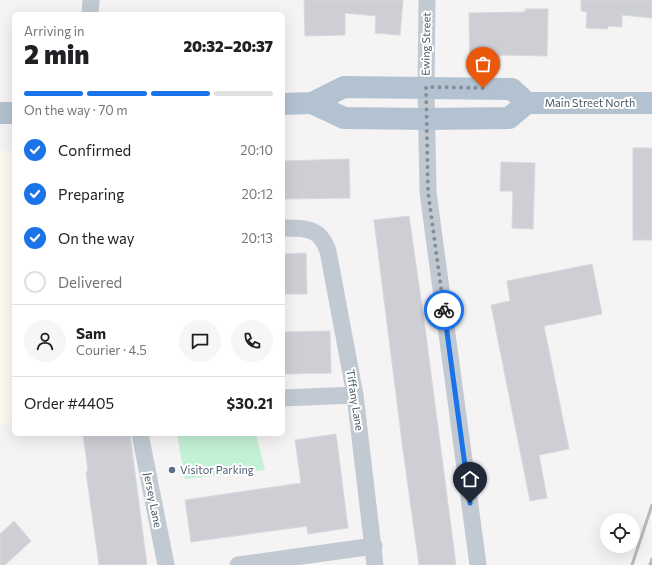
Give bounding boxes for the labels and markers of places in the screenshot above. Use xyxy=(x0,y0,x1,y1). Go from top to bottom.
pin xyxy=(466,47,500,88)
pin xyxy=(453,462,487,503)
place label: Visitor Parking xyxy=(180,463,254,476)
marker: Visitor Parking xyxy=(167,465,177,475)

